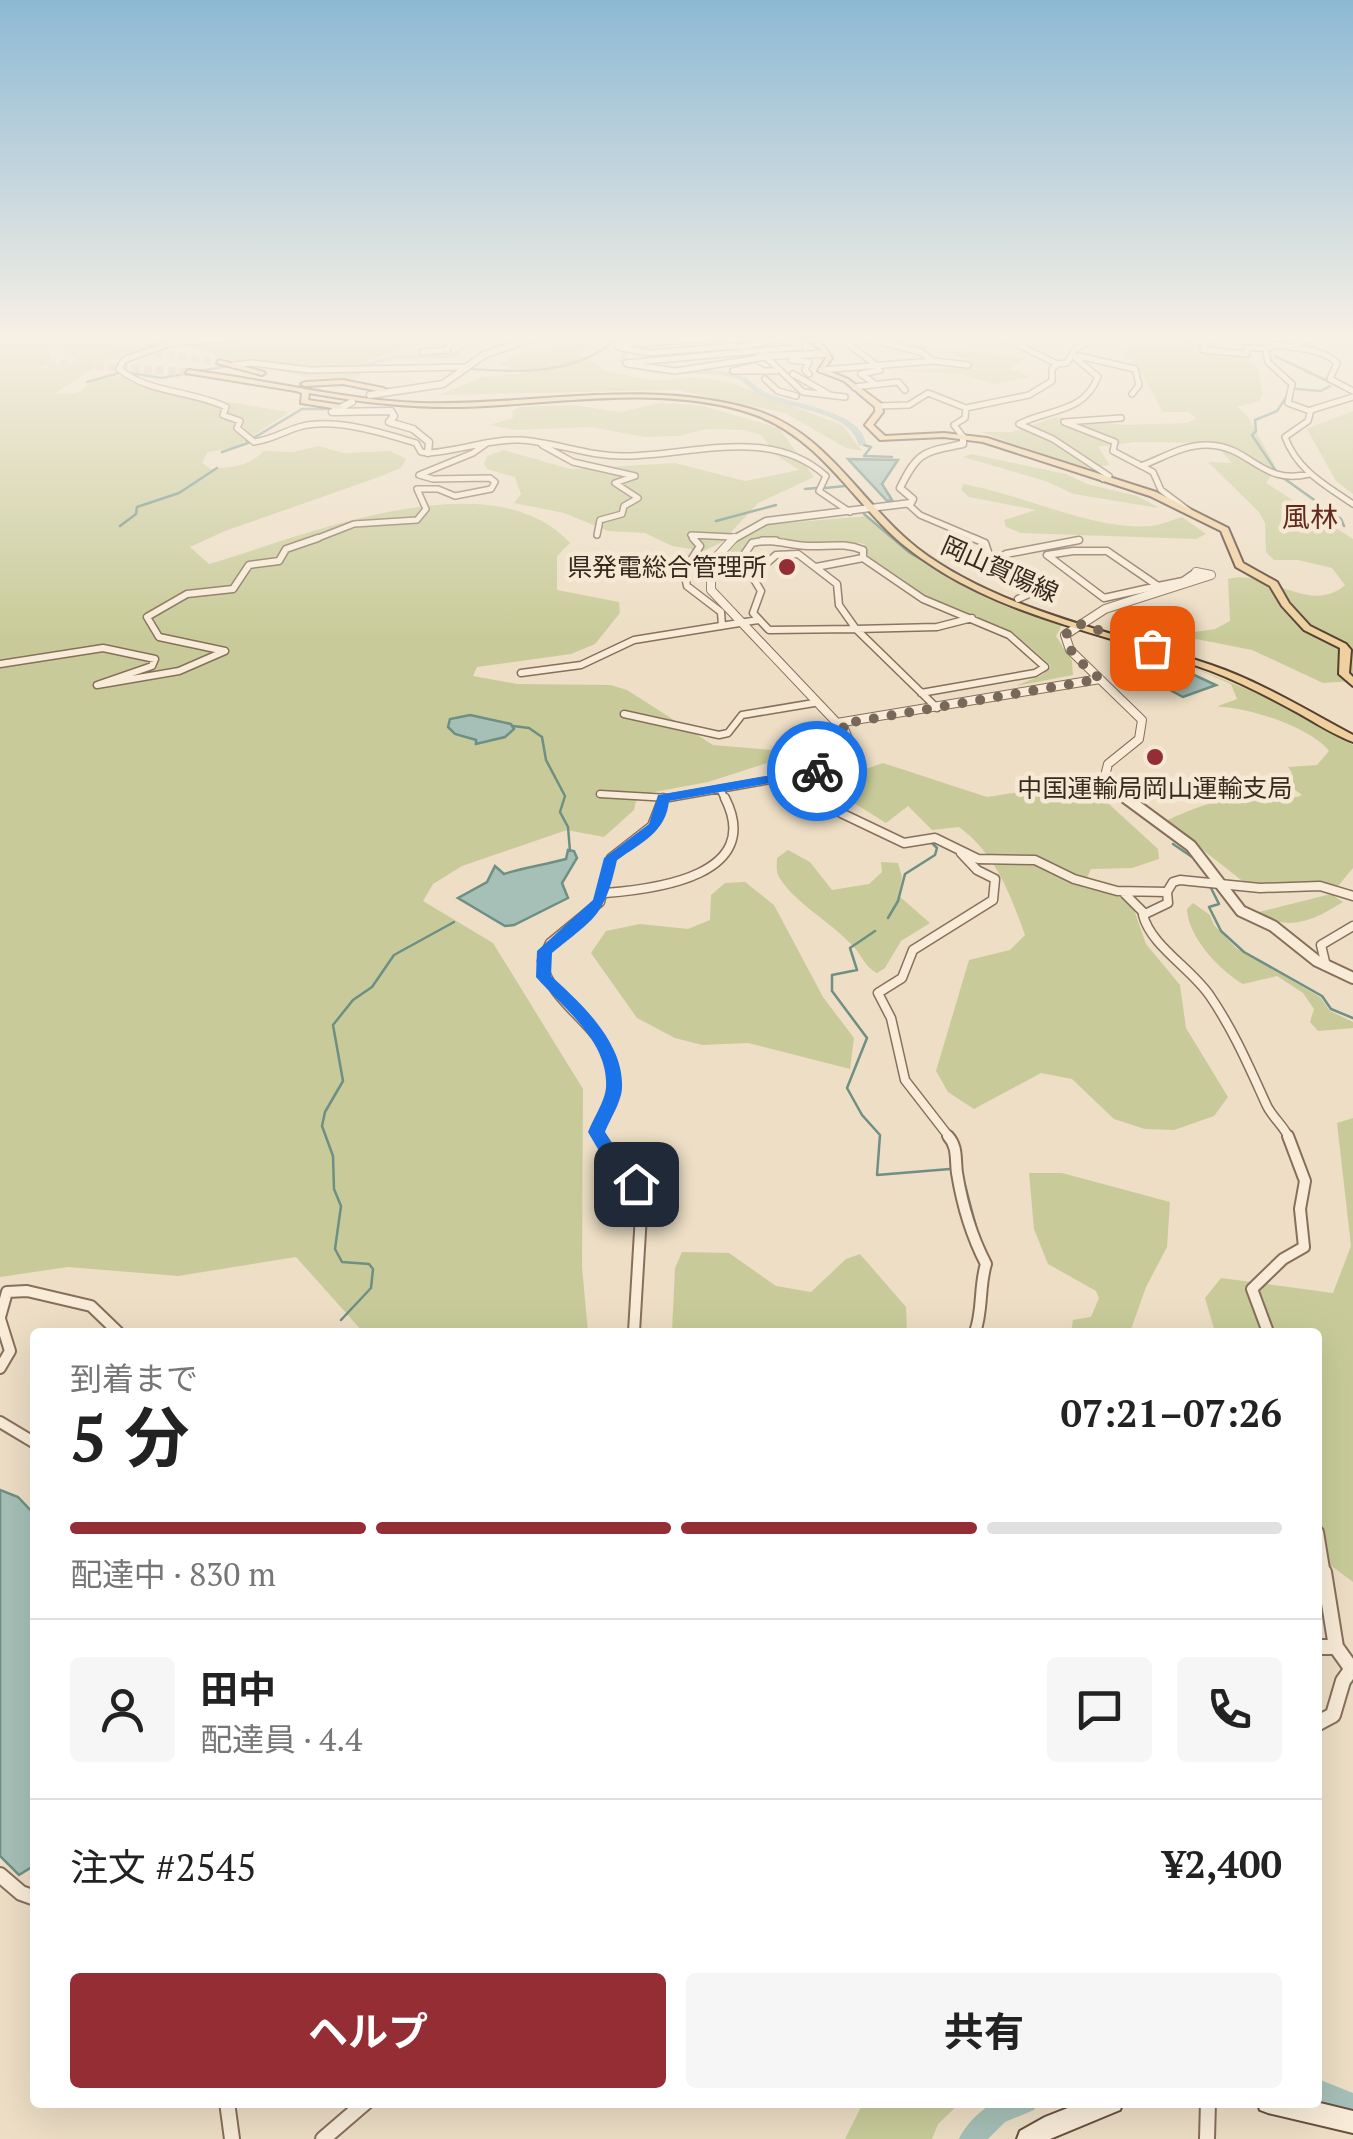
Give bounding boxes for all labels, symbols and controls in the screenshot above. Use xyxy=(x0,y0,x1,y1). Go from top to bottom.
district label: 風林 xyxy=(1282,498,1338,535)
street label: 岡山賀陽線 xyxy=(936,528,1064,609)
place label: 県発電総合管理所 xyxy=(567,550,767,583)
marker: 県発電総合管理所 xyxy=(776,556,798,578)
pin xyxy=(1110,606,1195,691)
icon: bag xyxy=(1125,621,1180,676)
courier xyxy=(767,721,867,821)
icon: bike xyxy=(790,744,845,799)
marker: 中国運輸局岡山運輸支局 xyxy=(1144,746,1166,768)
place label: 中国運輸局岡山運輸支局 xyxy=(1017,771,1293,804)
pin xyxy=(594,1142,679,1227)
icon: home xyxy=(609,1157,664,1212)
text: 到着まで xyxy=(70,1357,198,1399)
text: 07:21–07:26 xyxy=(1060,1388,1282,1438)
text: 5 分 xyxy=(70,1393,189,1480)
text: 配達中 · 830 m xyxy=(70,1553,276,1595)
button: person xyxy=(70,1657,175,1762)
button: chat xyxy=(1047,1657,1152,1762)
button: phone xyxy=(1177,1657,1282,1762)
text: 田中 xyxy=(200,1664,276,1714)
text: 配達員 · 4.4 xyxy=(200,1718,362,1760)
text: ¥2,400 xyxy=(1163,1839,1282,1889)
text: 注文 #2545 xyxy=(70,1842,257,1892)
button: ヘルプ xyxy=(70,1973,666,2088)
button: 共有 xyxy=(686,1973,1282,2088)

